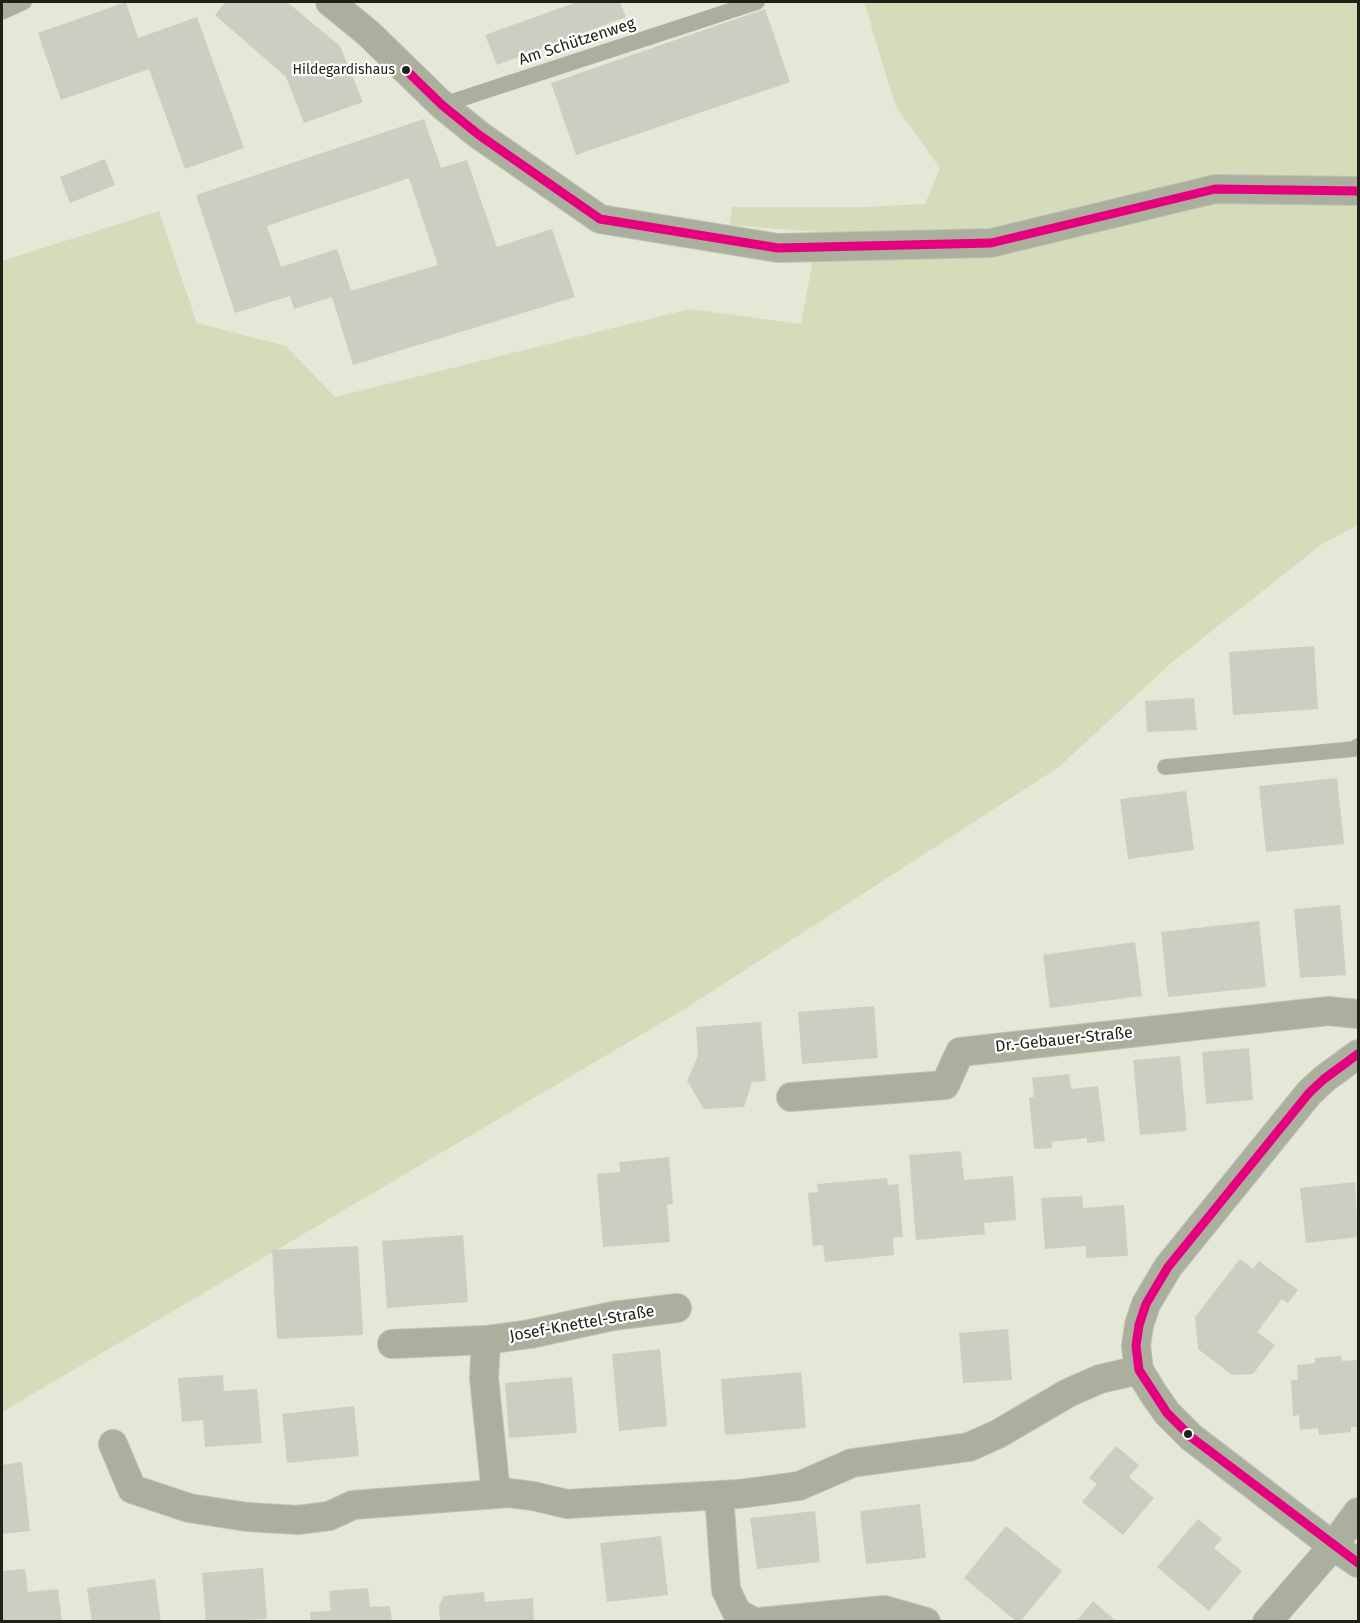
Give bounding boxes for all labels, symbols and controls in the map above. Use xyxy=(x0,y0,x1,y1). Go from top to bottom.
street label: Am Schützenweg xyxy=(516,14,638,70)
place label: Hildegardishaus xyxy=(293,62,395,78)
marker: Hildegardishaus xyxy=(400,64,412,76)
street label: Dr.-Gebauer-Straße xyxy=(994,1023,1134,1057)
street label: Josef-Knettel-Straße xyxy=(508,1302,656,1346)
unlabelled marker xyxy=(1182,1428,1194,1440)

